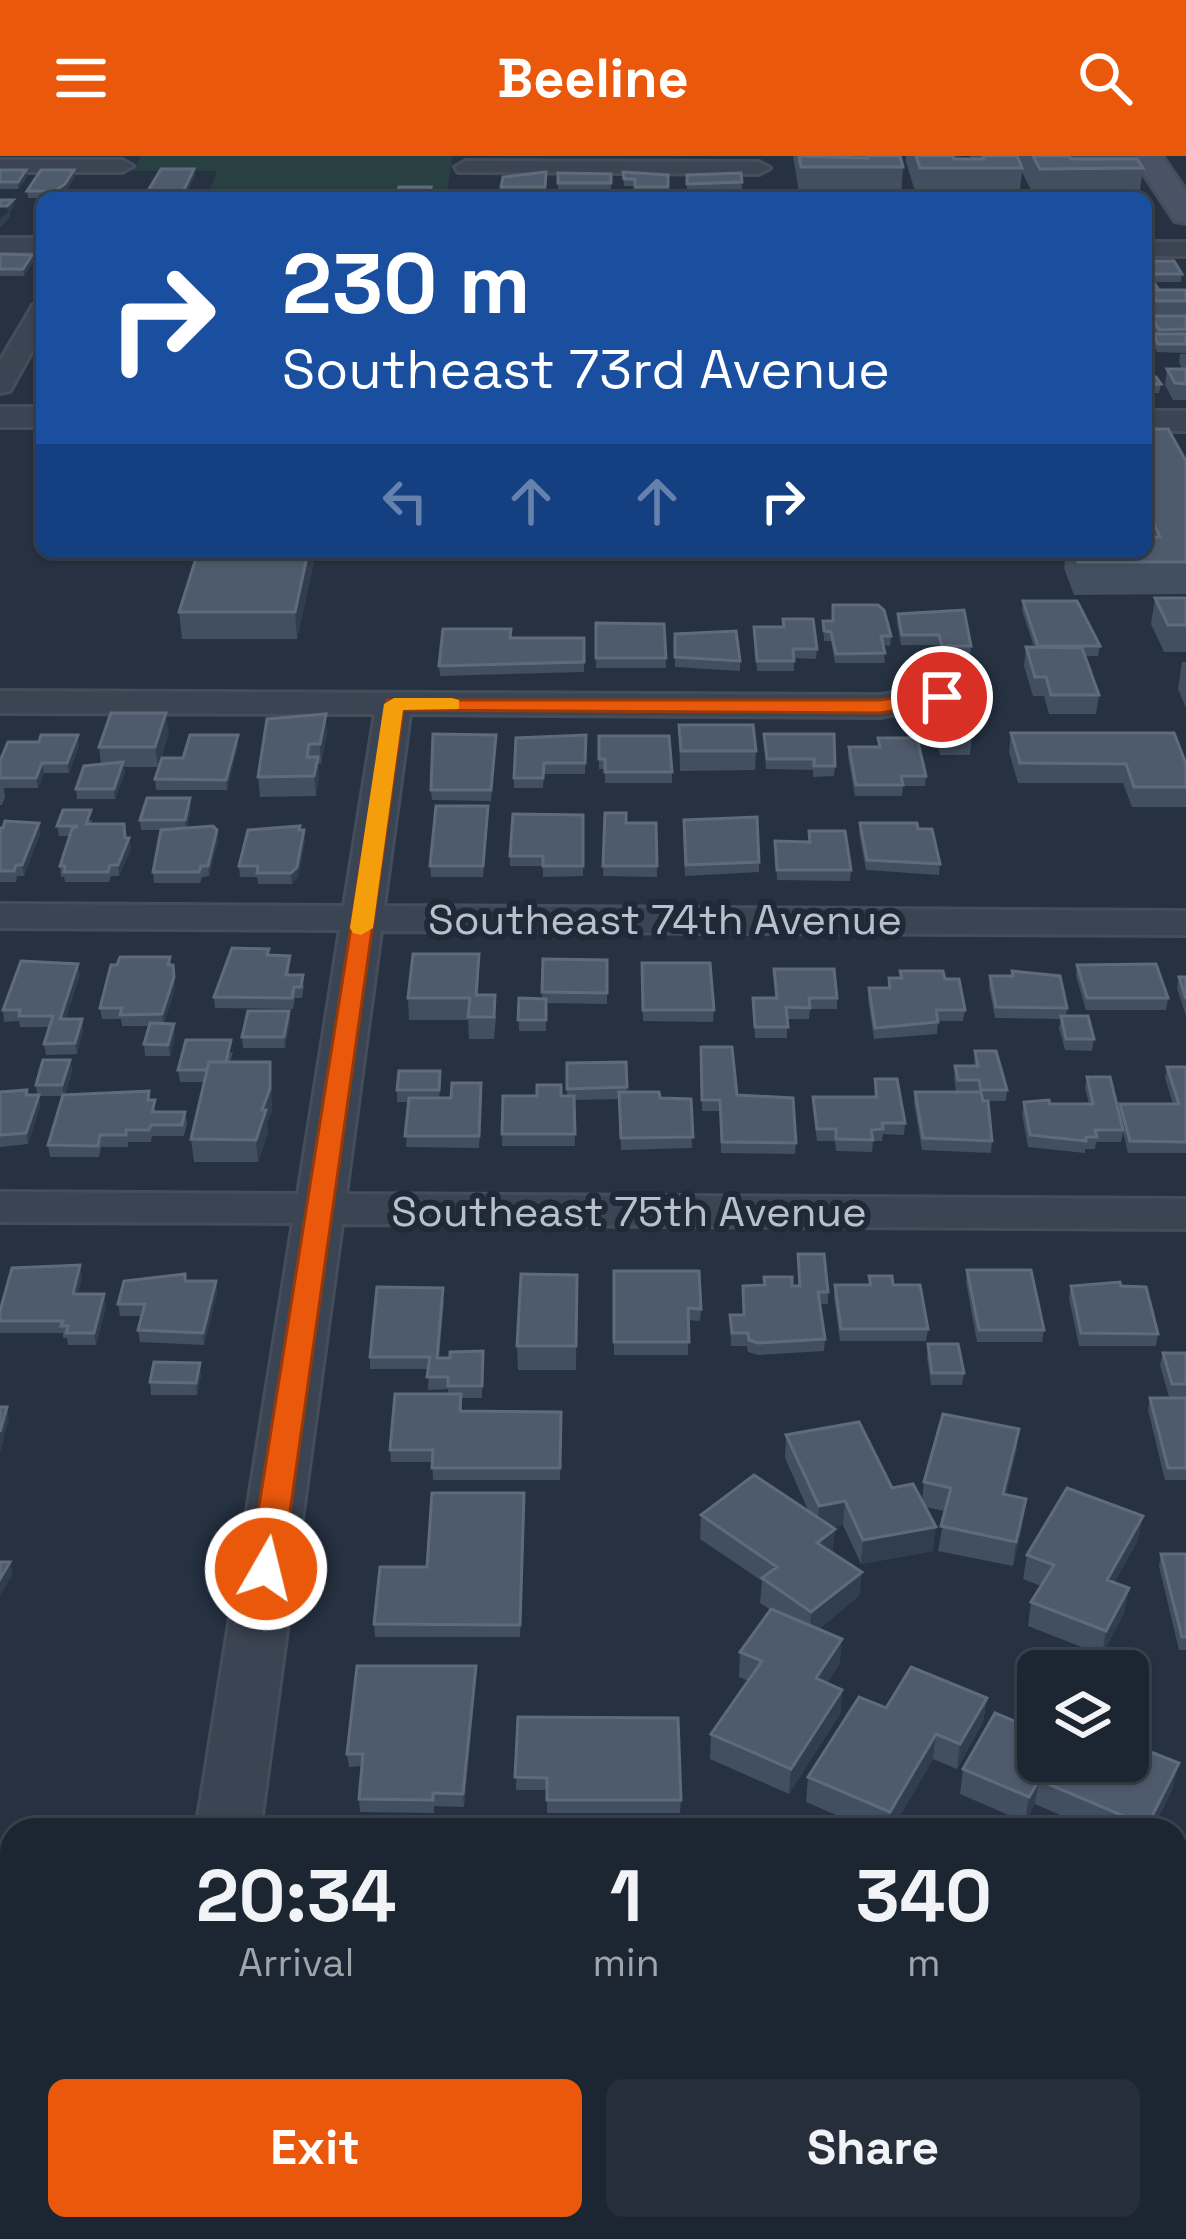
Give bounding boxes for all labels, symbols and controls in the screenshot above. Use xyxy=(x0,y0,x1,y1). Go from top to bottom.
text: Beeline xyxy=(497,44,689,113)
icon: menu xyxy=(48,45,114,111)
icon: search xyxy=(1072,45,1138,111)
text: 230 m xyxy=(282,230,530,338)
icon: right xyxy=(84,240,240,396)
text: Southeast 73rd Avenue xyxy=(282,335,890,404)
icon: left xyxy=(372,468,438,534)
icon: ahead xyxy=(498,468,564,534)
icon: ahead xyxy=(624,468,690,534)
icon: right xyxy=(750,468,816,534)
pin xyxy=(891,646,993,748)
icon: arrive xyxy=(909,664,975,730)
street label: Southeast 74th Avenue xyxy=(428,893,902,946)
street label: Southeast 75th Avenue xyxy=(391,1185,867,1238)
position arrow xyxy=(203,1506,329,1632)
map controls xyxy=(1017,1650,1149,1782)
button: layers xyxy=(1017,1650,1149,1782)
text: 20:34 xyxy=(196,1850,397,1942)
text: 1 xyxy=(610,1850,642,1942)
text: 340 xyxy=(856,1850,992,1942)
text: Arrival xyxy=(238,1938,354,1987)
text: min xyxy=(593,1938,660,1987)
text: m xyxy=(907,1938,941,1987)
button: Exit xyxy=(48,2079,582,2217)
button: Share xyxy=(606,2079,1140,2217)

